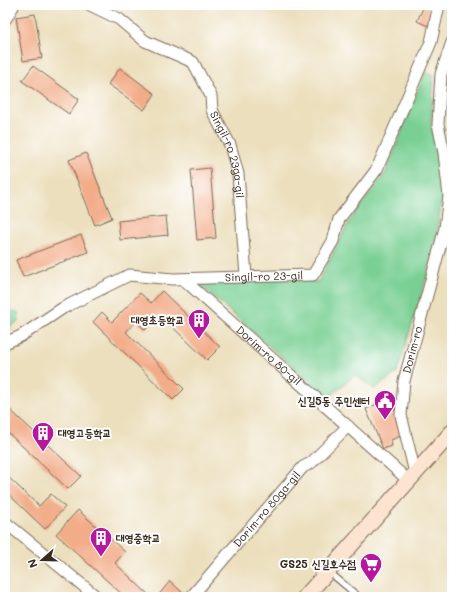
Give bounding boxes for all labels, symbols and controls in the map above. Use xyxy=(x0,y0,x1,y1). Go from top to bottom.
street label: Singil-ro 23ga-gil xyxy=(207,108,248,199)
street label: Singil-ro 23-gil xyxy=(225,267,303,285)
building icon: 대영초등학교 xyxy=(186,307,212,340)
place label: 대영초등학교 xyxy=(131,312,184,327)
street label: Dorim-ro 80-gil xyxy=(233,322,305,388)
street label: Dorim-ro xyxy=(398,324,425,375)
public building icon: 신길5동 주민센터 xyxy=(372,388,398,421)
place label: 신길5동 주민센터 xyxy=(298,393,370,408)
building icon: 대영고등학교 xyxy=(30,420,56,453)
place label: 대영고등학교 xyxy=(58,425,111,440)
street label: Dorim-ro 80ga-gil xyxy=(229,468,303,550)
building icon: 대영중학교 xyxy=(88,525,114,558)
place label: 대영중학교 xyxy=(116,530,160,545)
north arrow xyxy=(22,540,62,580)
supermarket icon: GS25 신길호수점 xyxy=(358,551,384,584)
place label: GS25 신길호수점 xyxy=(280,556,356,571)
text: N xyxy=(24,557,41,570)

